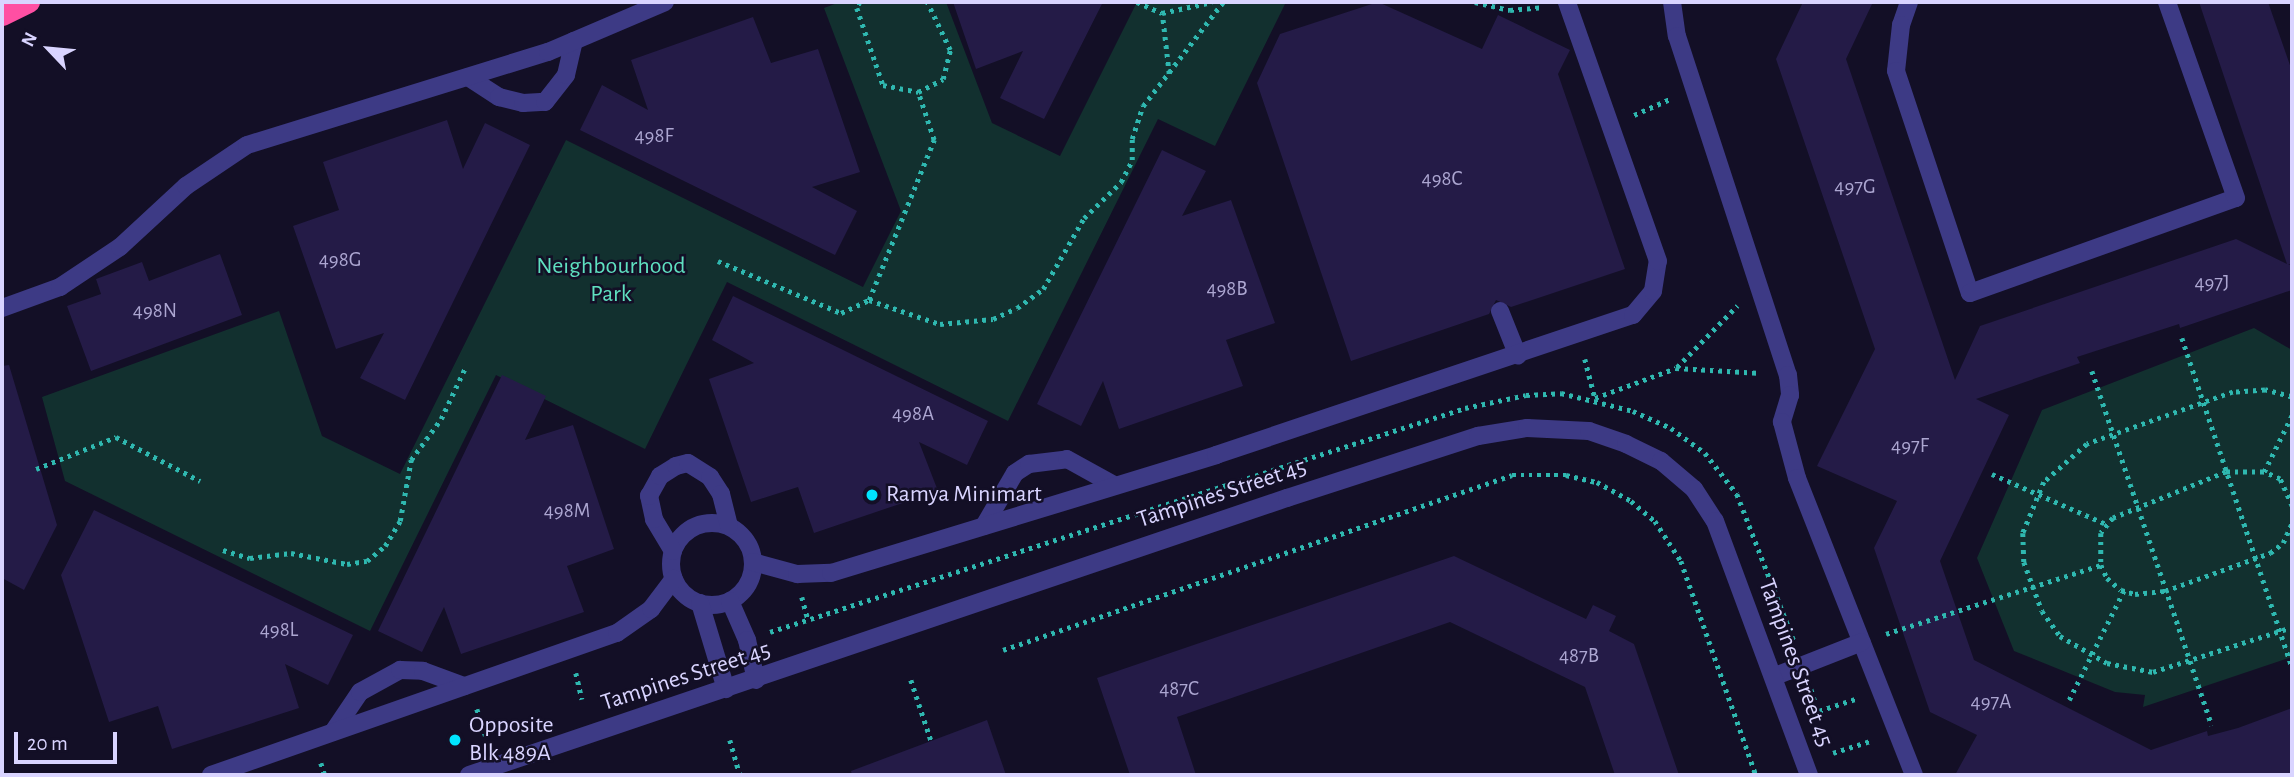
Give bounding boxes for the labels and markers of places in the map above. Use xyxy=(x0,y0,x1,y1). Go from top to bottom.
place label: Ramya Minimart xyxy=(886,481,1042,509)
marker: Ramya Minimart xyxy=(864,487,880,503)
place label: Opposite Blk 489A xyxy=(469,712,554,768)
marker: Opposite Blk 489A xyxy=(447,732,463,748)

